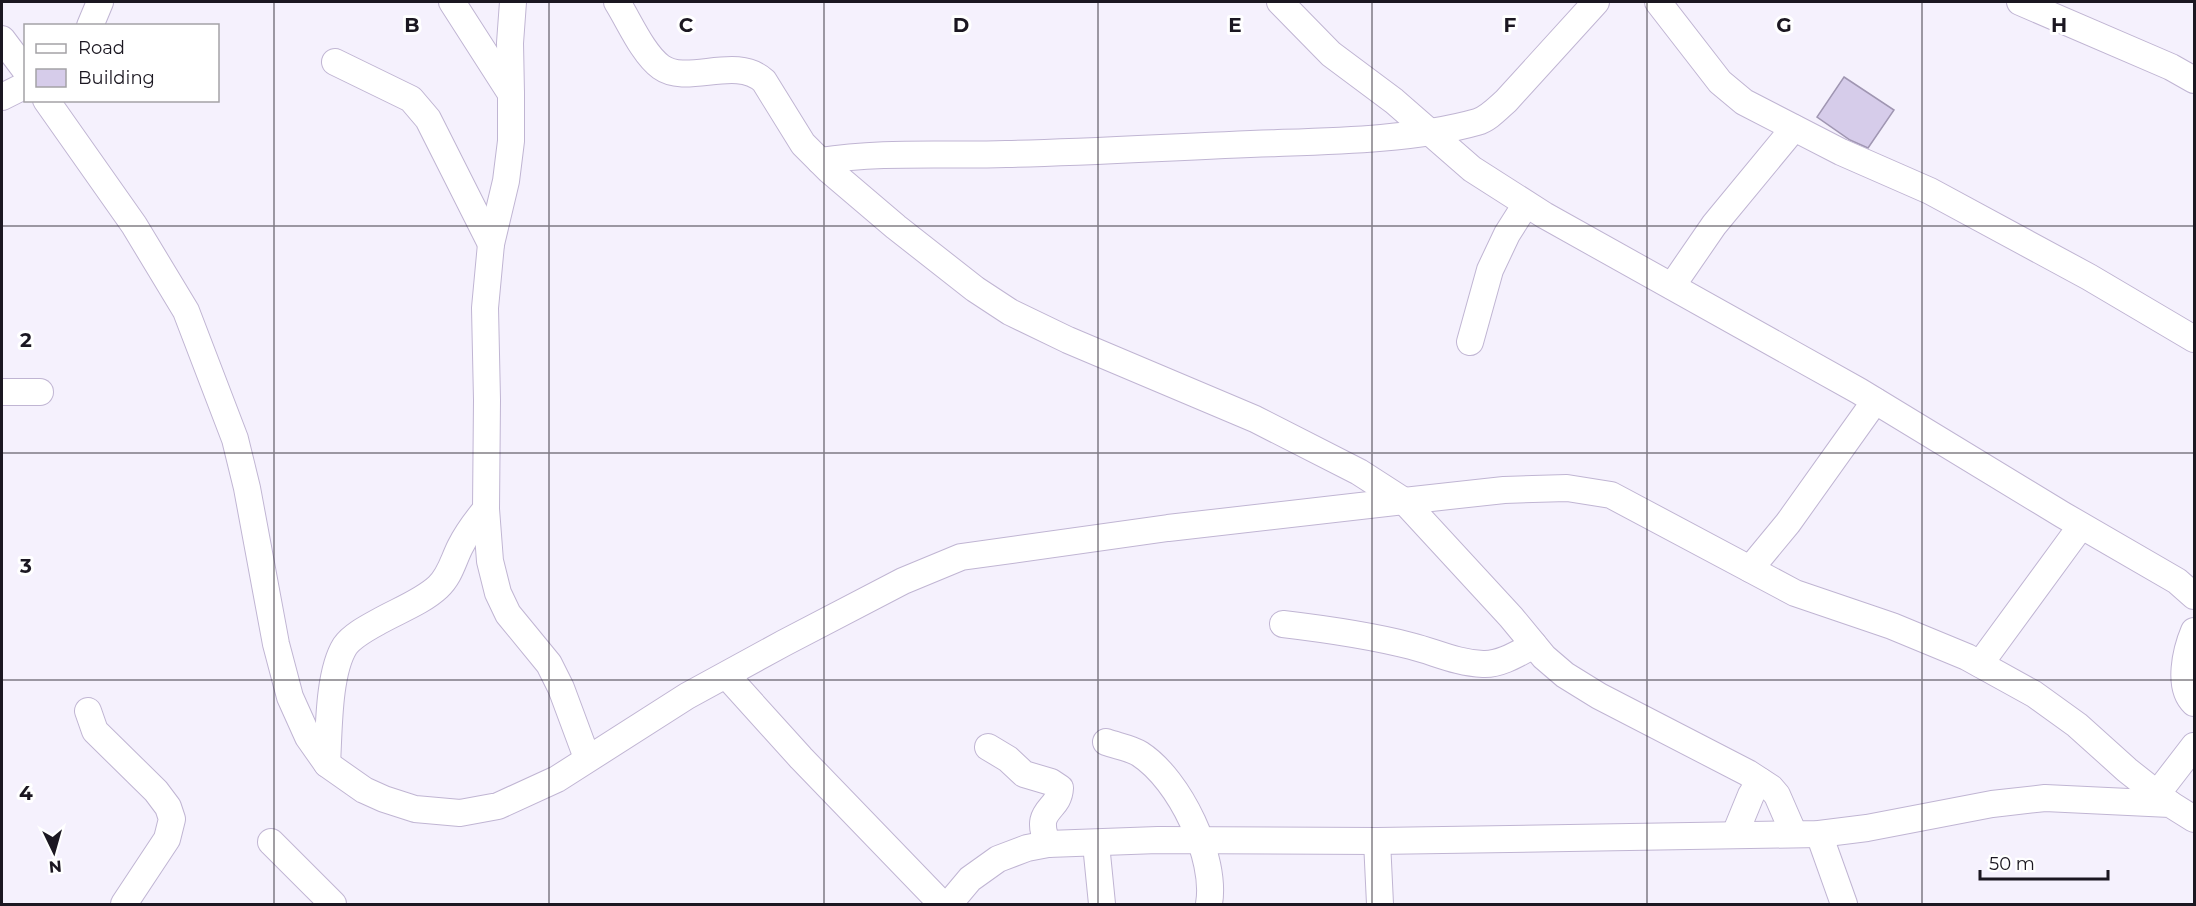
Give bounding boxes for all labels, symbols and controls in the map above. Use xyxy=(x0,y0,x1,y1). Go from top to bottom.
text: B xyxy=(404,13,420,37)
text: C xyxy=(679,13,694,37)
text: D xyxy=(953,13,969,37)
text: E xyxy=(1228,13,1242,37)
text: F xyxy=(1504,13,1517,37)
text: G xyxy=(1776,13,1792,37)
text: H xyxy=(2051,13,2067,37)
legend xyxy=(24,24,219,102)
text: Road xyxy=(78,37,125,59)
text: Building xyxy=(78,67,155,89)
text: 2 xyxy=(20,328,32,352)
text: 3 xyxy=(19,554,32,578)
text: 4 xyxy=(19,781,33,805)
north arrow xyxy=(24,822,84,882)
scale bar xyxy=(1980,843,2108,881)
text: 50 m xyxy=(1989,853,2035,875)
text: N xyxy=(48,856,63,876)

